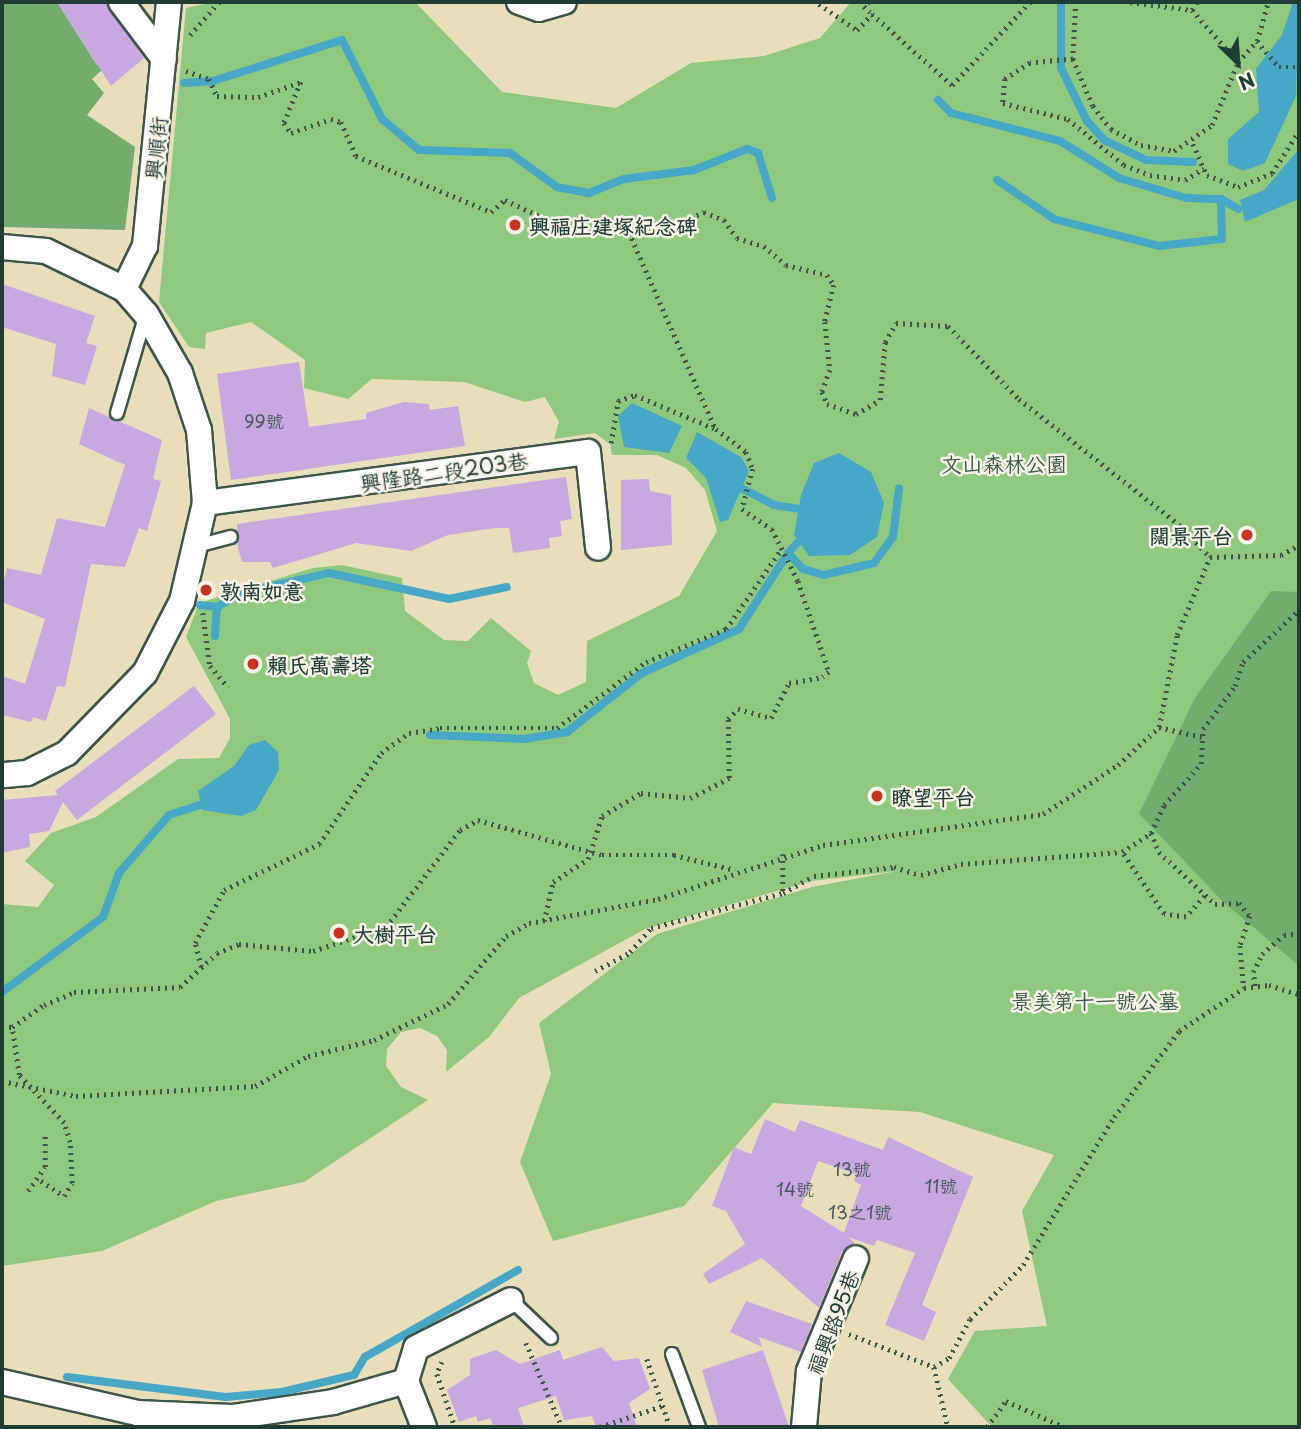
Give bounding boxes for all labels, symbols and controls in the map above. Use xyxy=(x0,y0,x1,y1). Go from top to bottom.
north arrow xyxy=(1203,28,1273,98)
text: N xyxy=(1234,66,1260,98)
street label: 興順街 xyxy=(139,115,171,181)
place label: 興福庄建塚紀念碑 xyxy=(529,212,697,238)
marker: 興福庄建塚紀念碑 xyxy=(507,217,523,233)
house number: 99號 xyxy=(244,410,284,432)
street label: 興隆路二段203巷 xyxy=(358,447,530,495)
park label: 文山森林公園 xyxy=(941,450,1067,476)
place label: 闊景平台 xyxy=(1149,522,1233,548)
marker: 闊景平台 xyxy=(1239,527,1255,543)
place label: 敦南如意 xyxy=(220,577,304,603)
marker: 敦南如意 xyxy=(198,582,214,598)
place label: 賴氏萬壽塔 xyxy=(267,651,372,677)
marker: 賴氏萬壽塔 xyxy=(245,656,261,672)
place label: 瞭望平台 xyxy=(891,783,975,809)
marker: 瞭望平台 xyxy=(869,788,885,804)
place label: 大樹平台 xyxy=(353,920,437,946)
marker: 大樹平台 xyxy=(331,925,347,941)
park label: 景美第十一號公墓 xyxy=(1011,987,1179,1013)
house number: 13號 xyxy=(833,1158,871,1180)
house number: 11號 xyxy=(924,1175,958,1197)
house number: 14號 xyxy=(776,1178,814,1200)
house number: 13之1號 xyxy=(828,1201,892,1223)
street label: 福興路95巷 xyxy=(801,1266,863,1378)

